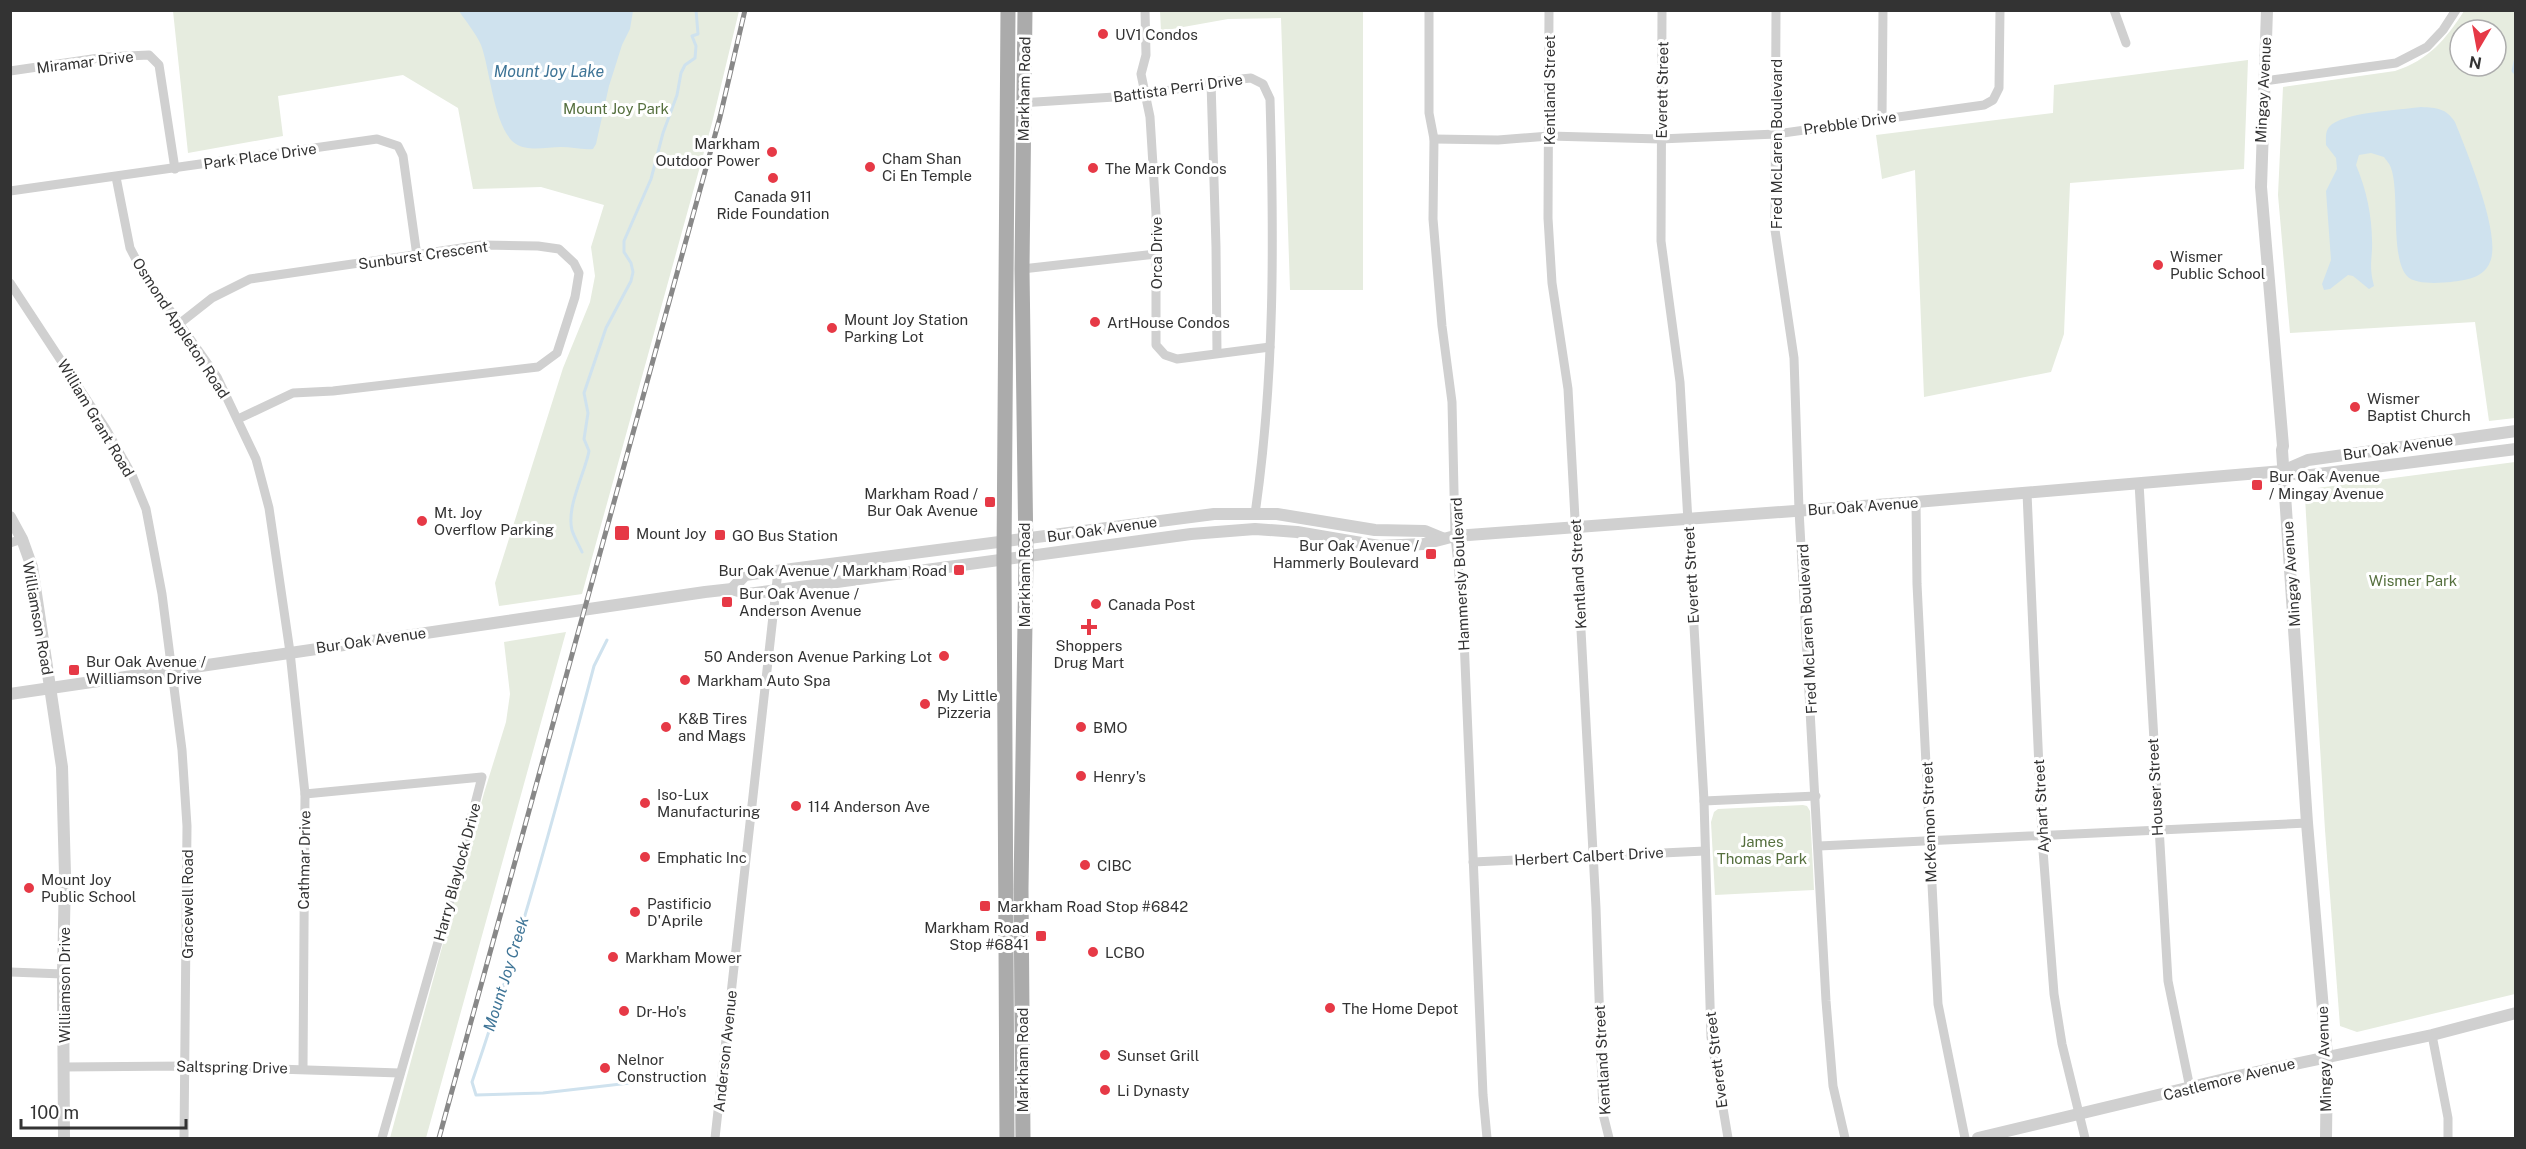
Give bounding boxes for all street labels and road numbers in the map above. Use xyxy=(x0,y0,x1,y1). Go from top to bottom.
street label: Kentland Street xyxy=(1541,35,1558,145)
street label: Markham Road xyxy=(1015,36,1033,142)
street label: Mingay Avenue xyxy=(2252,37,2274,143)
street label: Everett Street xyxy=(1653,41,1671,139)
street label: Miramar Drive xyxy=(36,48,134,76)
street label: Fred McLaren Boulevard xyxy=(1768,59,1785,229)
street label: Battista Perri Drive xyxy=(1112,70,1244,106)
street label: Prebble Drive xyxy=(1802,108,1898,138)
street label: Park Place Drive xyxy=(202,140,318,172)
street label: Orca Drive xyxy=(1148,217,1165,289)
street label: Sunburst Crescent xyxy=(357,237,489,273)
street label: Osmond Appleton Road xyxy=(129,255,233,401)
street label: William Grant Road xyxy=(54,356,138,480)
street label: Bur Oak Avenue xyxy=(2342,431,2454,463)
street label: Bur Oak Avenue xyxy=(1807,494,1919,518)
street label: Hammersly Boulevard xyxy=(1447,497,1473,651)
street label: Bur Oak Avenue xyxy=(1046,513,1158,545)
street label: Kentland Street xyxy=(1567,518,1589,630)
street label: Mingay Avenue xyxy=(2279,521,2303,627)
street label: Markham Road xyxy=(1016,523,1033,627)
street label: Everett Street xyxy=(1680,526,1702,624)
street label: Fred McLaren Boulevard xyxy=(1794,543,1820,715)
street label: Williamson Road xyxy=(20,560,56,676)
street label: Bur Oak Avenue xyxy=(315,624,427,656)
street label: Houser Street xyxy=(2144,737,2166,836)
street label: Ayhart Street xyxy=(2030,759,2052,853)
street label: McKennon Street xyxy=(1918,761,1940,883)
street label: Harry Blaylock Drive xyxy=(430,801,484,943)
street label: Cathmar Drive xyxy=(295,810,313,910)
street label: Herbert Calbert Drive xyxy=(1514,844,1664,868)
street label: Gracewell Road xyxy=(179,849,196,959)
street label: Williamson Drive xyxy=(56,927,73,1043)
street label: Anderson Avenue xyxy=(710,989,740,1113)
street label: Kentland Street xyxy=(1591,1004,1613,1116)
street label: Mingay Avenue xyxy=(2314,1006,2334,1112)
street label: Markham Road xyxy=(1014,1008,1031,1112)
street label: Everett Street xyxy=(1702,1011,1730,1109)
street label: Castlemore Avenue xyxy=(2161,1054,2297,1104)
street label: Saltspring Drive xyxy=(176,1058,288,1076)

